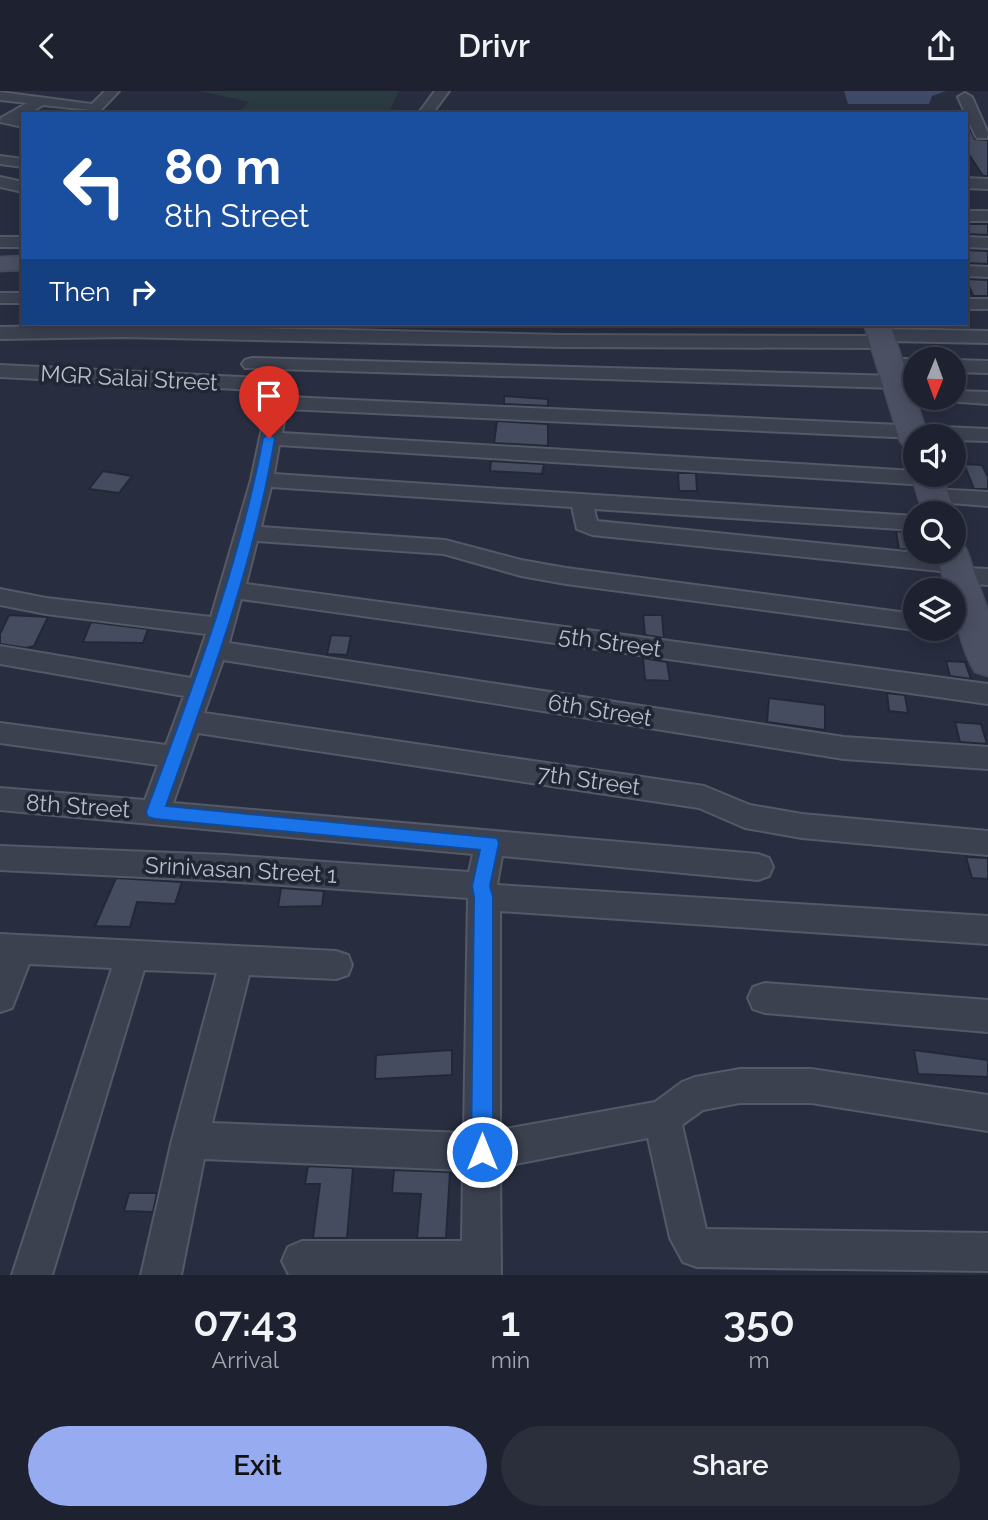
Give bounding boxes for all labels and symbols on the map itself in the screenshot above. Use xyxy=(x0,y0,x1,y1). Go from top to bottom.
north arrow xyxy=(903,347,966,409)
street label: MGR Salai Street xyxy=(40,359,219,396)
pin xyxy=(239,366,299,438)
street label: 5th Street xyxy=(557,621,663,662)
street label: 6th Street xyxy=(546,688,654,731)
street label: 7th Street xyxy=(536,759,642,800)
street label: 8th Street xyxy=(25,788,131,823)
street label: Srinivasan Street 1 xyxy=(144,851,338,888)
position arrow xyxy=(445,1115,519,1189)

